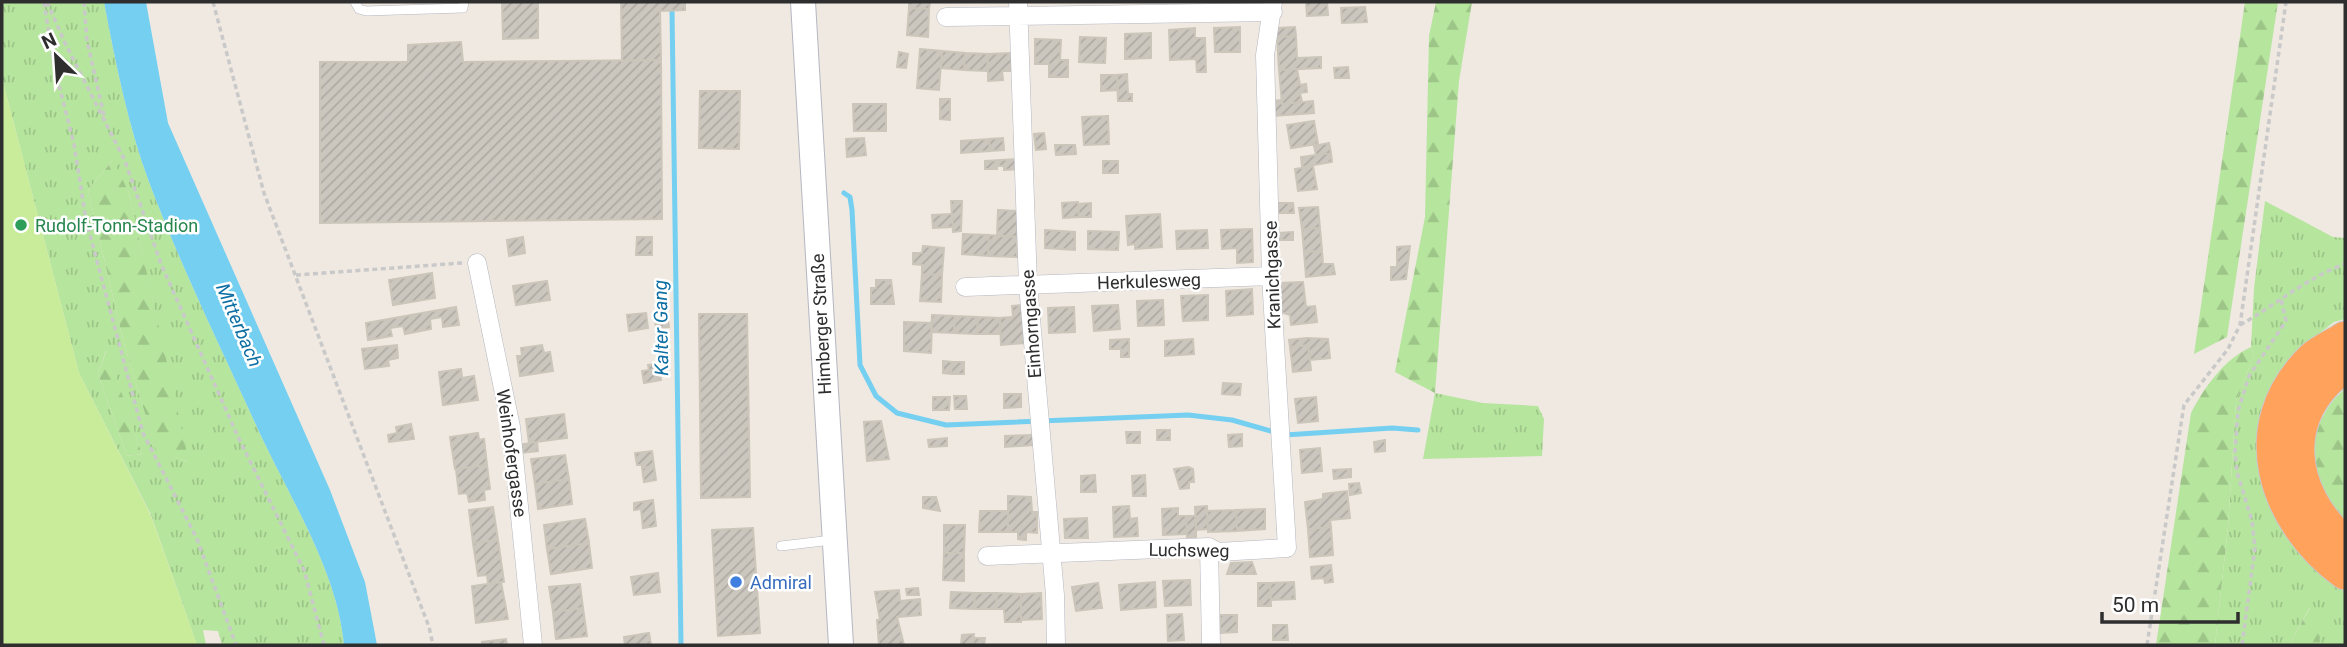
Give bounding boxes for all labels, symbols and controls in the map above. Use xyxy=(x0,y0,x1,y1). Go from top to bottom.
north arrow xyxy=(21,21,91,91)
text: N xyxy=(38,28,60,54)
place label: Rudolf-Tonn-Stadion xyxy=(35,215,198,236)
marker: Rudolf-Tonn-Stadion xyxy=(13,217,29,233)
street label: Kranichgasse xyxy=(1260,220,1284,330)
street label: Himberger Straße xyxy=(807,253,835,395)
street label: Einhorngasse xyxy=(1017,269,1045,379)
street label: Herkulesweg xyxy=(1097,269,1201,293)
water label: Mitterbach xyxy=(211,280,267,370)
water label: Kalter Gang xyxy=(649,280,673,376)
street label: Weinhofergasse xyxy=(493,388,531,518)
street label: Luchsweg xyxy=(1148,539,1230,561)
place label: Admiral xyxy=(750,572,812,593)
marker: Admiral xyxy=(728,574,744,590)
scale bar xyxy=(2102,580,2238,624)
text: 50 m xyxy=(2112,593,2159,617)

